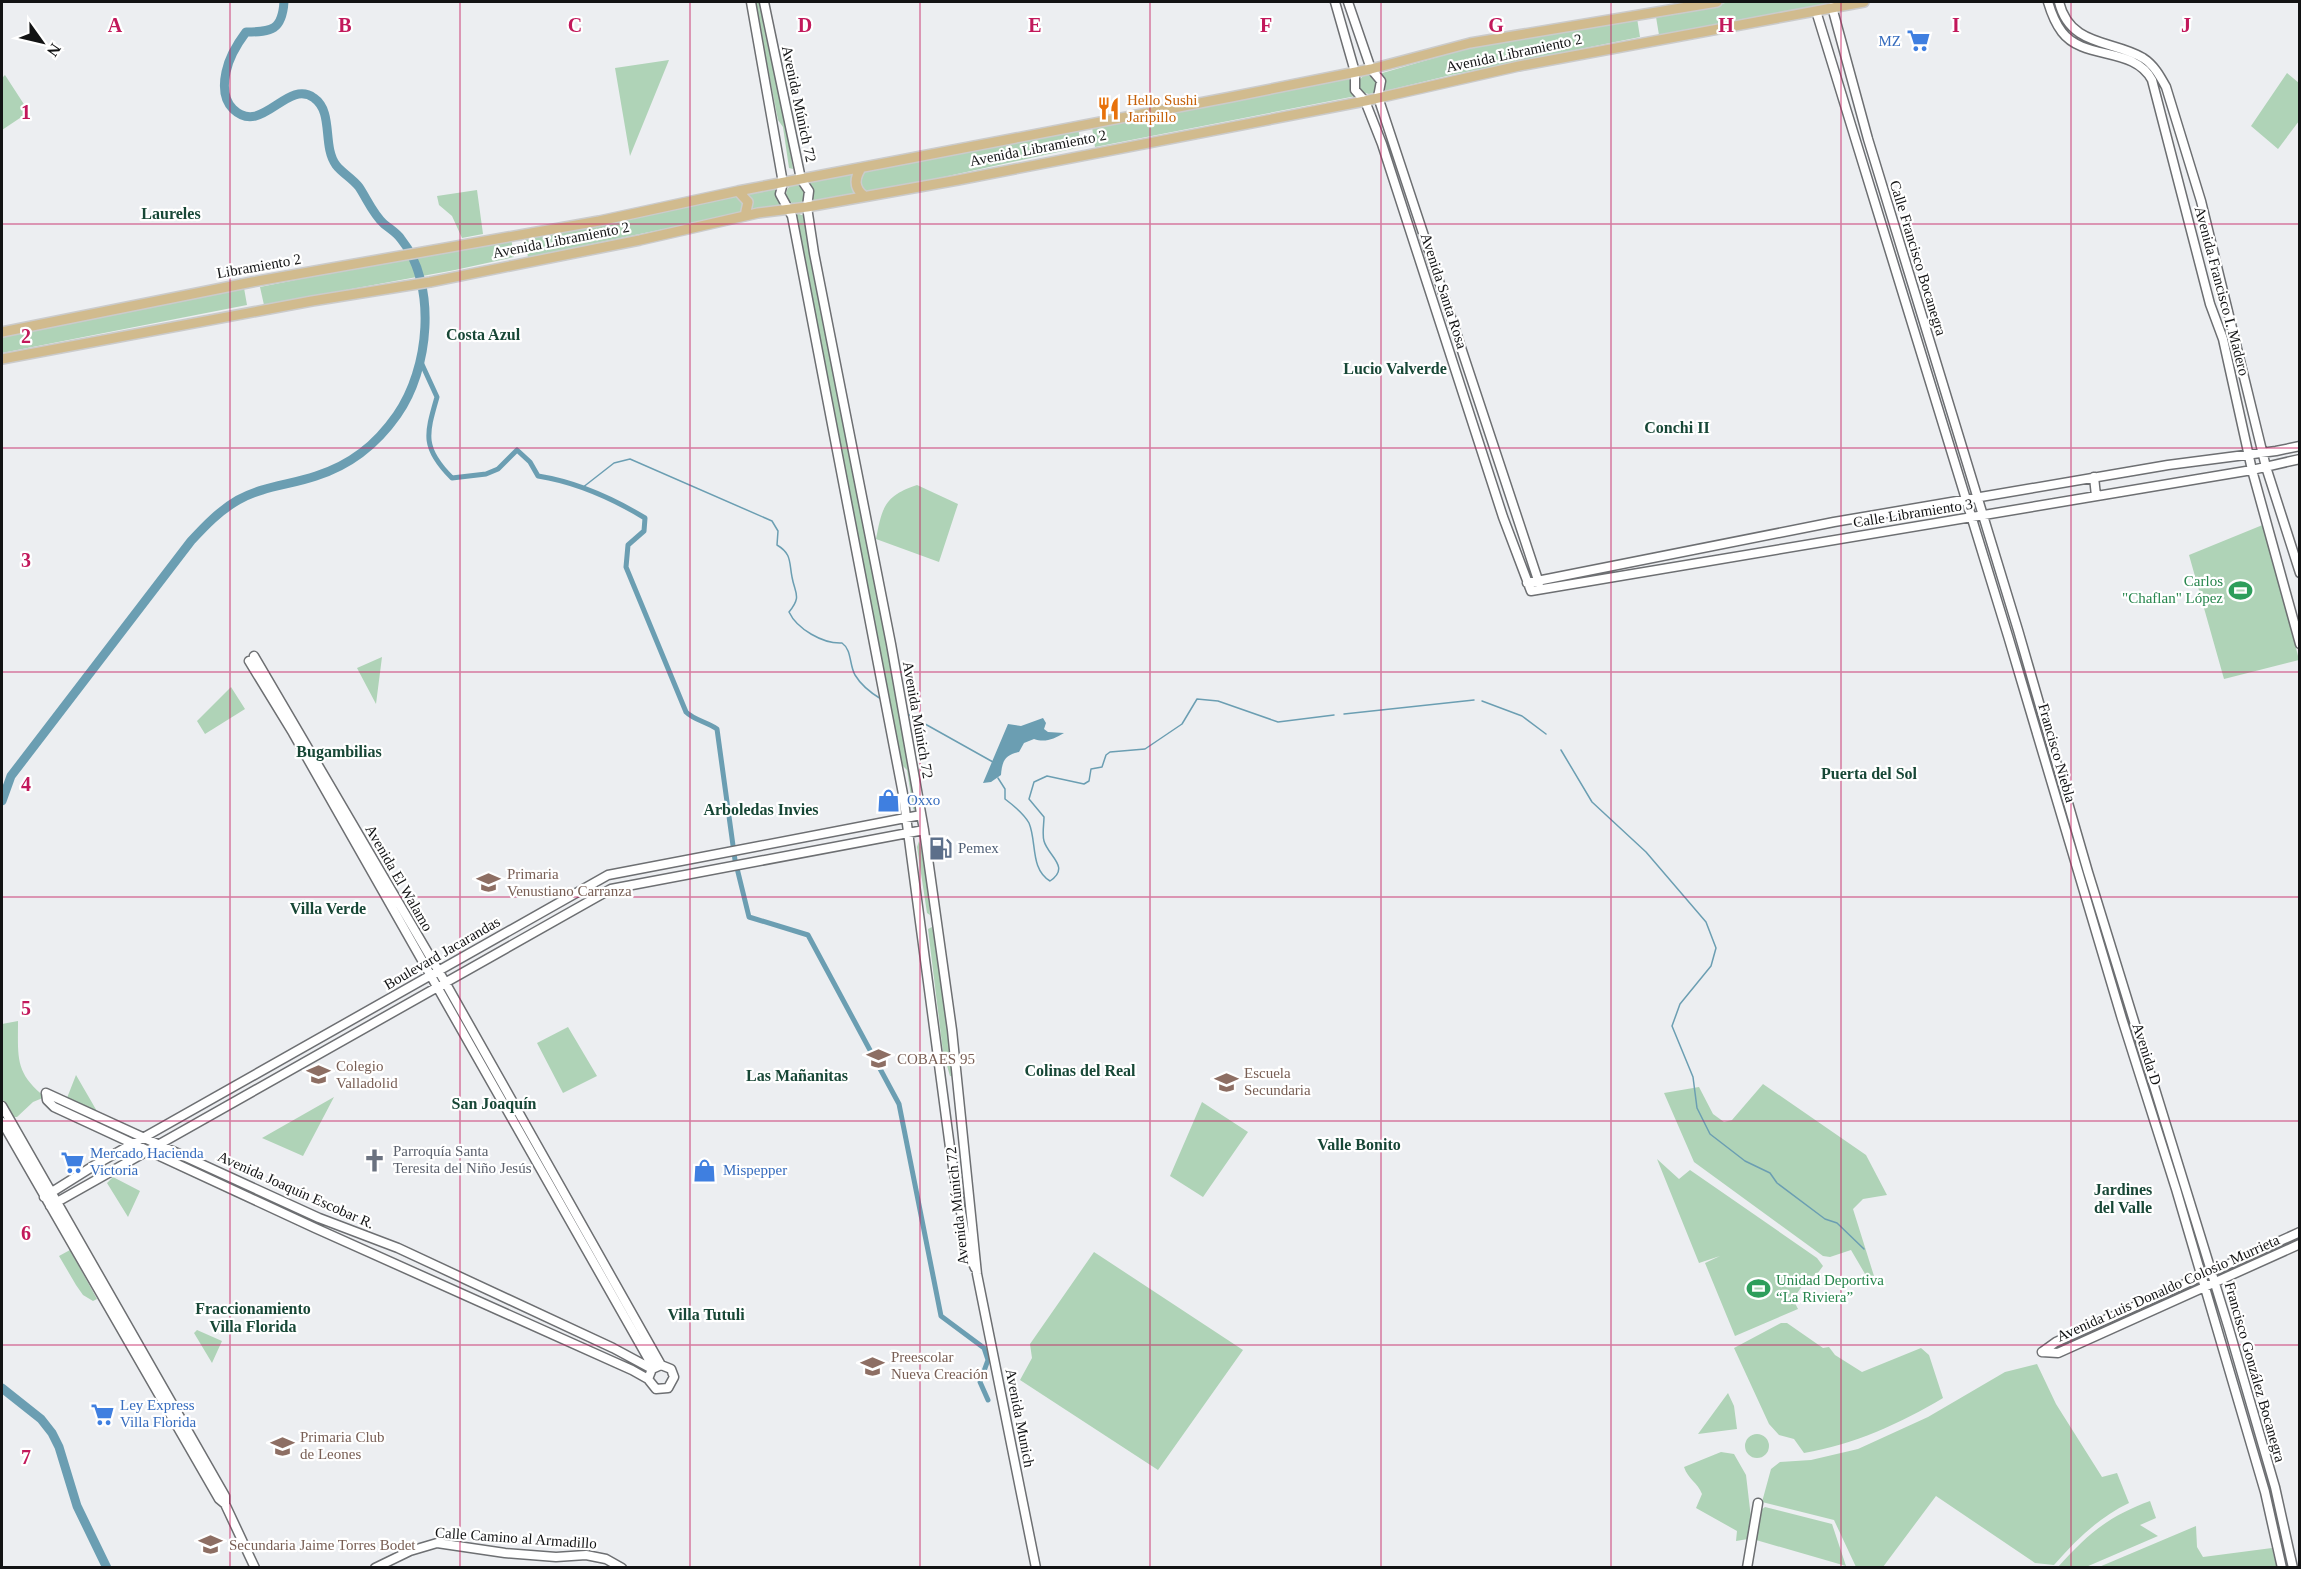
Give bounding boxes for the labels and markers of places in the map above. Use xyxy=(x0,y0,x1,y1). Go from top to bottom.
supermarket icon: MZ xyxy=(1906,28,1932,54)
place label: MZ xyxy=(1879,33,1901,49)
place label: Hello Sushi Jaripillo xyxy=(1127,92,1197,125)
restaurant icon: Hello Sushi Jaripillo xyxy=(1096,96,1122,122)
place label: Carlos "Chaflan" López xyxy=(2122,573,2223,606)
sports icon: Carlos "Chaflan" López xyxy=(2228,577,2254,603)
shop icon: Oxxo xyxy=(876,787,902,813)
place label: Oxxo xyxy=(907,792,940,808)
fuel station icon: Pemex xyxy=(927,835,953,861)
place label: Pemex xyxy=(958,840,999,856)
place label: Primaria Venustiano Carranza xyxy=(507,866,632,899)
school or university icon: Primaria Venustiano Carranza xyxy=(476,870,502,896)
school or university icon: COBAES 95 xyxy=(866,1046,892,1072)
place label: COBAES 95 xyxy=(897,1051,975,1067)
place label: Colegio Valladolid xyxy=(336,1058,398,1091)
school or university icon: Colegio Valladolid xyxy=(305,1062,331,1088)
place label: Escuela Secundaria xyxy=(1244,1065,1311,1098)
school or university icon: Escuela Secundaria xyxy=(1213,1069,1239,1095)
place label: Parroquía Santa Teresita del Niño Jesús xyxy=(393,1143,532,1176)
place label: Mercado Hacienda Victoria xyxy=(90,1145,204,1178)
church icon: Parroquía Santa Teresita del Niño Jesús xyxy=(362,1147,388,1173)
supermarket icon: Mercado Hacienda Victoria xyxy=(59,1149,85,1175)
shop icon: Mispepper xyxy=(692,1157,718,1183)
place label: Mispepper xyxy=(723,1162,787,1178)
place label: Unidad Deportiva “La Riviera” xyxy=(1776,1272,1884,1305)
sports icon: Unidad Deportiva “La Riviera” xyxy=(1745,1276,1771,1302)
place label: Preescolar Nueva Creación xyxy=(891,1349,989,1382)
school or university icon: Preescolar Nueva Creación xyxy=(860,1353,886,1379)
place label: Ley Express Villa Florida xyxy=(120,1397,197,1430)
supermarket icon: Ley Express Villa Florida xyxy=(89,1401,115,1427)
place label: Primaria Club de Leones xyxy=(300,1429,385,1462)
school or university icon: Primaria Club de Leones xyxy=(269,1433,295,1459)
school or university icon: Secundaria Jaime Torres Bodet xyxy=(198,1532,224,1558)
place label: Secundaria Jaime Torres Bodet xyxy=(229,1537,416,1553)

